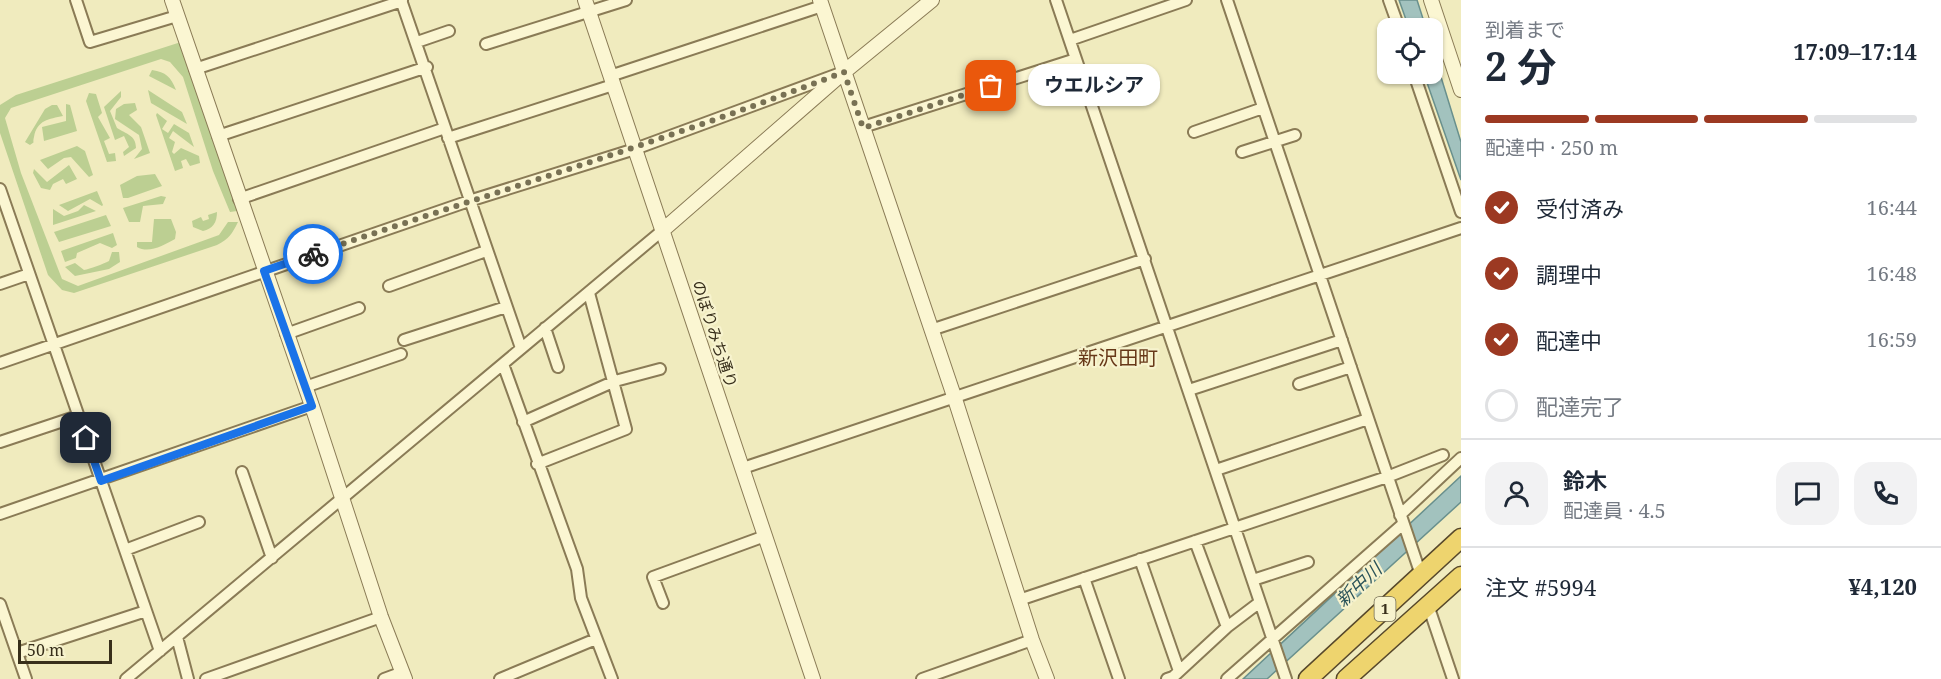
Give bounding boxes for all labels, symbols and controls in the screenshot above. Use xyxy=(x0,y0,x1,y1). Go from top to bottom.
text: 到着まで xyxy=(1485,16,1565,43)
map controls xyxy=(1377,18,1443,84)
button: locate xyxy=(1377,18,1443,84)
text: 17:09–17:14 xyxy=(1793,36,1917,66)
text: 2 分 xyxy=(1485,39,1556,92)
pin xyxy=(965,60,1016,111)
callout: ウエルシア xyxy=(1027,65,1159,107)
icon: bag xyxy=(974,69,1007,102)
text: ウエルシア xyxy=(1044,71,1144,98)
text: 配達中 · 250 m xyxy=(1485,134,1618,161)
icon: check xyxy=(1485,191,1518,224)
text: 受付済み xyxy=(1536,193,1624,223)
text: 16:44 xyxy=(1867,194,1917,221)
courier xyxy=(283,224,343,284)
icon: bike xyxy=(297,238,330,271)
icon: check xyxy=(1485,257,1518,290)
text: 調理中 xyxy=(1536,259,1602,289)
text: 16:48 xyxy=(1867,260,1917,287)
street label: のぼりみち通り xyxy=(687,277,743,391)
icon: check xyxy=(1485,323,1518,356)
text: 配達中 xyxy=(1536,325,1602,355)
text: 16:59 xyxy=(1867,326,1917,353)
district label: 新沢田町 xyxy=(1078,344,1158,371)
text: 配達完了 xyxy=(1536,391,1624,421)
pin xyxy=(60,412,111,463)
icon: home xyxy=(69,421,102,454)
button: person xyxy=(1485,462,1548,525)
button: chat xyxy=(1776,462,1839,525)
button: phone xyxy=(1854,462,1917,525)
text: 鈴木 xyxy=(1563,465,1607,495)
text: 配達員 · 4.5 xyxy=(1563,497,1666,524)
water label: 新中川 xyxy=(1330,556,1388,611)
text: ¥4,120 xyxy=(1848,571,1917,601)
text: 注文 #5994 xyxy=(1485,572,1596,602)
road number: 1 xyxy=(1374,597,1396,621)
scale bar xyxy=(18,637,112,664)
text: 50 m xyxy=(27,639,64,661)

